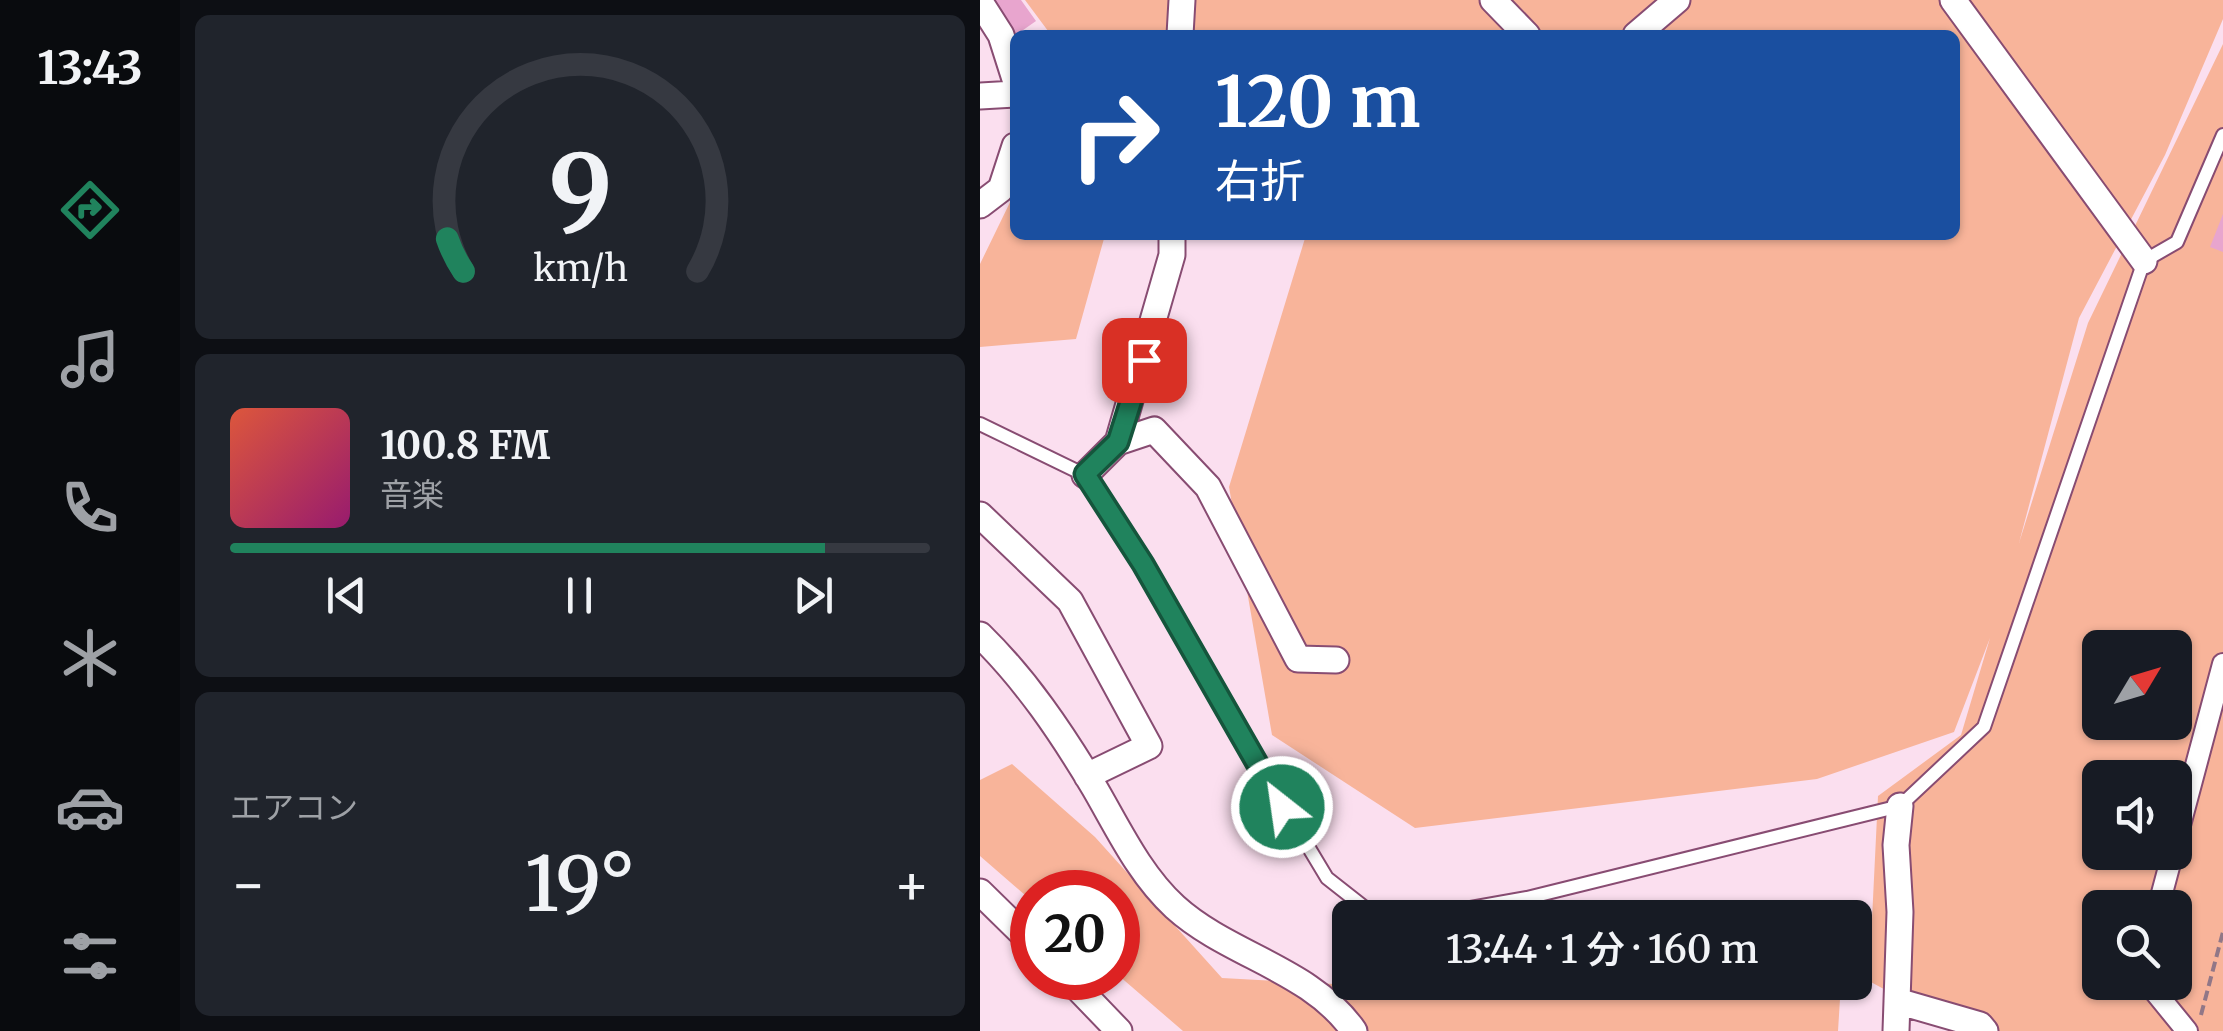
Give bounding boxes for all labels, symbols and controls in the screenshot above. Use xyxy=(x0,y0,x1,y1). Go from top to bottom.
text: 13:43 xyxy=(37,40,143,96)
text: 120 m xyxy=(1215,58,1420,146)
icon: right xyxy=(1050,70,1180,200)
text: 9 xyxy=(548,127,612,257)
text: 右折 xyxy=(1215,153,1305,209)
icon: directions xyxy=(55,175,125,245)
text: km/h xyxy=(533,246,627,291)
pin xyxy=(1102,318,1187,403)
icon: music xyxy=(55,324,125,394)
icon: arrive xyxy=(1117,333,1172,388)
text: 100.8 FM xyxy=(380,422,550,469)
icon: phone xyxy=(55,473,125,543)
text: 音楽 xyxy=(380,475,444,515)
icon: previous xyxy=(319,568,374,623)
icon: pause xyxy=(552,568,607,623)
icon: next xyxy=(786,568,841,623)
icon: climate xyxy=(55,623,125,693)
north arrow xyxy=(2082,630,2192,740)
map controls xyxy=(2082,630,2192,1000)
position arrow xyxy=(1230,755,1334,859)
button: sound xyxy=(2082,760,2192,870)
icon: car xyxy=(55,772,125,842)
text: エアコン xyxy=(230,788,358,828)
text: 19° xyxy=(525,837,635,931)
text: − xyxy=(230,850,267,919)
text: + xyxy=(893,850,930,919)
speed limit sign: 20 xyxy=(1010,870,1140,1000)
button: search xyxy=(2082,890,2192,1000)
icon: filters xyxy=(55,921,125,991)
text: 13:44 · 1 分 · 160 m xyxy=(1446,926,1758,973)

